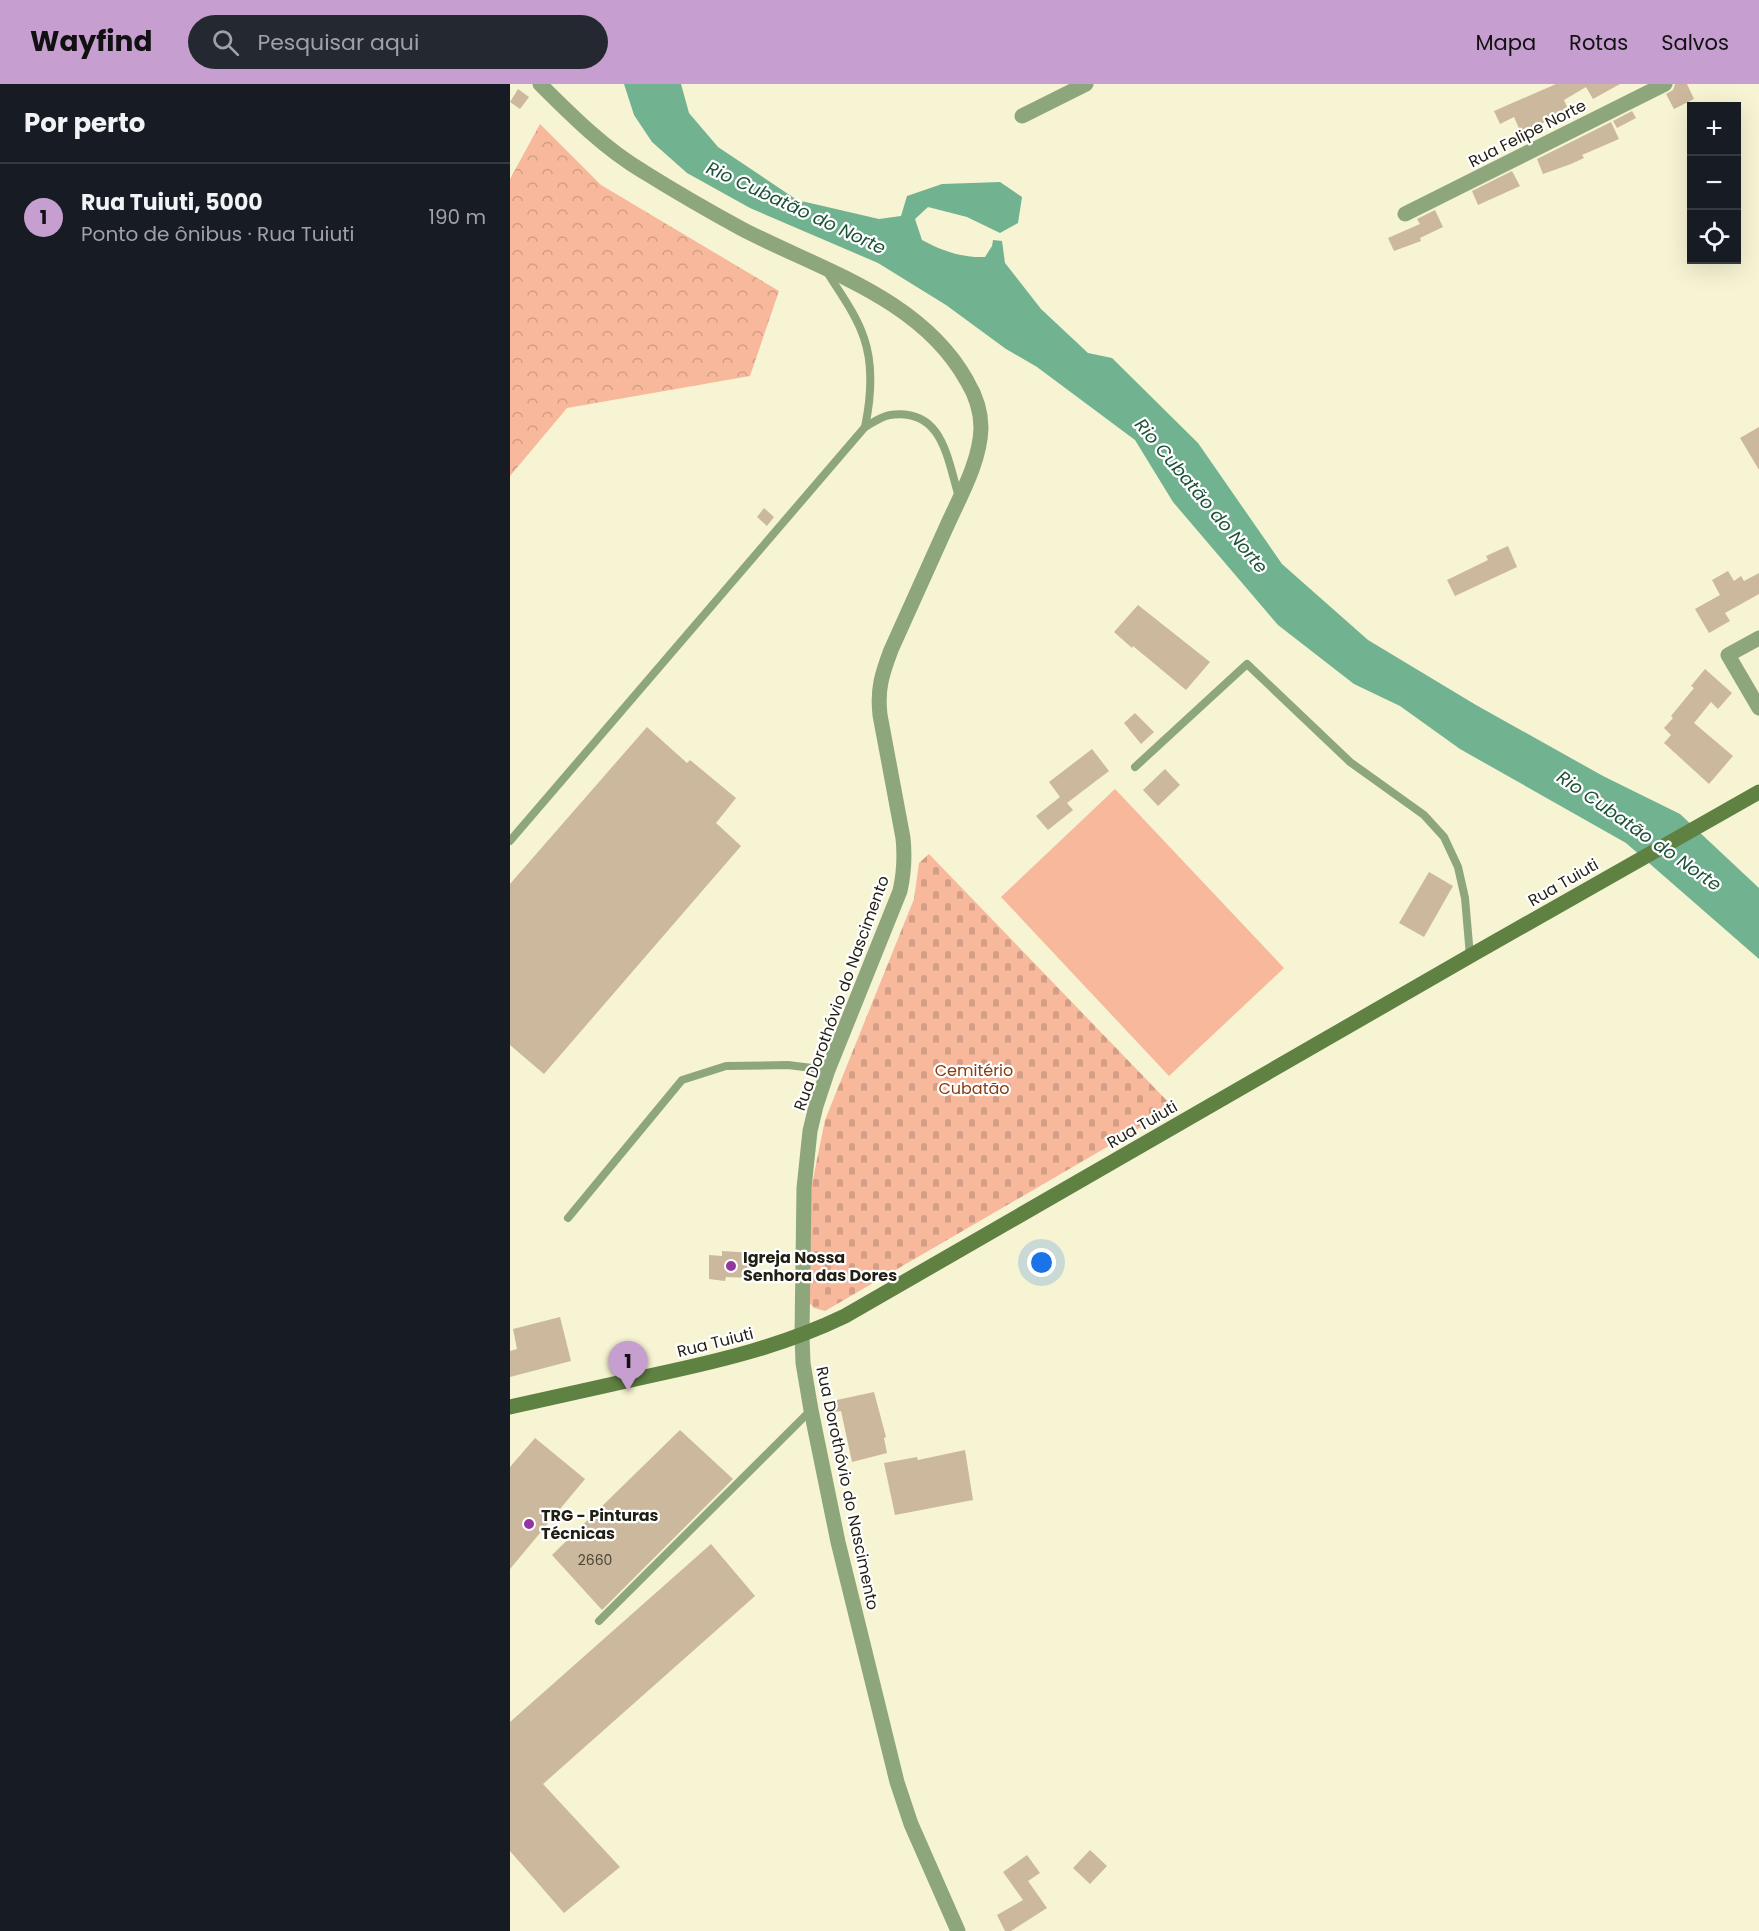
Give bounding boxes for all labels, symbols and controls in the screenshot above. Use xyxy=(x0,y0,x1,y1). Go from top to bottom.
search box xyxy=(188,15,608,69)
text: Wayfind xyxy=(30,22,152,61)
icon: search xyxy=(209,26,242,59)
text: Pesquisar aqui xyxy=(257,27,419,58)
text: Mapa xyxy=(1475,28,1536,57)
text: Rotas xyxy=(1569,28,1628,57)
text: Salvos xyxy=(1661,28,1729,57)
street label: Rua Felipe Norte xyxy=(1464,94,1590,173)
map controls xyxy=(1687,102,1741,264)
button: + xyxy=(1687,102,1741,156)
text: Por perto xyxy=(24,105,145,141)
water label: Rio Cubatão do Norte xyxy=(702,155,890,260)
button: − xyxy=(1687,156,1741,210)
text: Rua Tuiuti, 5000 xyxy=(81,187,263,218)
text: 1 xyxy=(40,203,47,231)
text: 190 m xyxy=(429,203,486,231)
button: locate xyxy=(1687,210,1741,264)
text: Ponto de ônibus · Rua Tuiuti xyxy=(81,220,354,248)
water label: Rio Cubatão do Norte xyxy=(1129,413,1274,579)
water label: Rio Cubatão do Norte xyxy=(1552,764,1726,897)
street label: Rua Tuiuti xyxy=(1524,853,1603,912)
street label: Rua Dorothóvio do Nascimento xyxy=(788,872,895,1114)
park label: Cemitério Cubatão xyxy=(935,1059,1013,1100)
street label: Rua Tuiuti xyxy=(1103,1095,1182,1154)
place label: Igreja Nossa Senhora das Dores xyxy=(743,1246,897,1287)
your location xyxy=(1027,1248,1056,1277)
marker: Igreja Nossa Senhora das Dores xyxy=(724,1259,738,1273)
street label: Rua Tuiuti xyxy=(675,1322,756,1363)
pin: 1 xyxy=(608,1342,648,1391)
street label: Rua Dorothóvio do Nascimento xyxy=(810,1364,885,1612)
place label: TRG - Pinturas Técnicas xyxy=(541,1504,659,1545)
marker: TRG - Pinturas Técnicas xyxy=(522,1517,536,1531)
house number: 2660 xyxy=(578,1550,612,1570)

